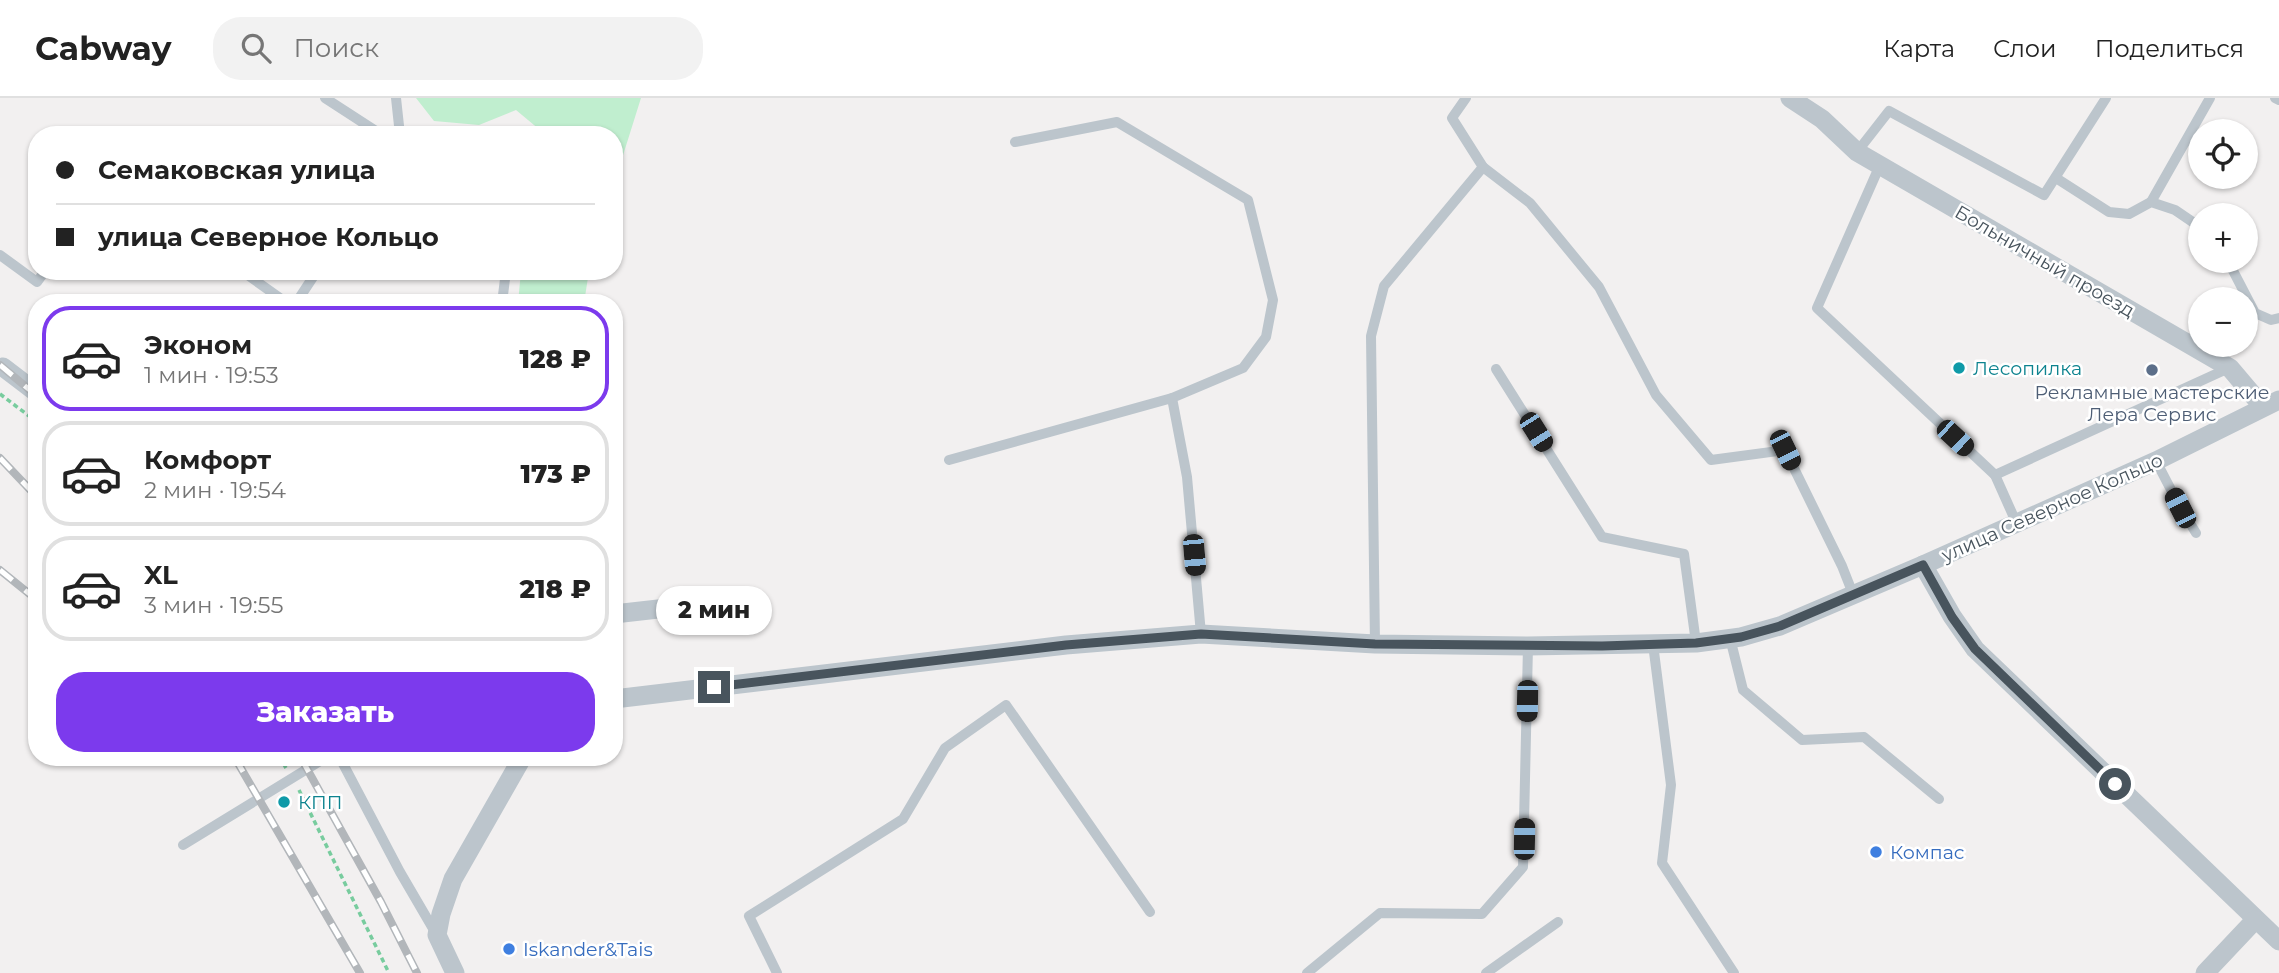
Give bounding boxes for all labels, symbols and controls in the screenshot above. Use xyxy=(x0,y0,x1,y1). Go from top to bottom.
search box xyxy=(213,17,703,80)
text: Cabway xyxy=(35,28,171,68)
icon: search xyxy=(237,29,275,67)
text: Поиск xyxy=(293,32,379,64)
text: Карта xyxy=(1883,34,1955,63)
text: Слои xyxy=(1993,34,2057,63)
text: Поделиться xyxy=(2095,34,2244,63)
map controls xyxy=(2188,119,2258,357)
button: locate xyxy=(2188,119,2258,189)
text: Семаковская улица xyxy=(98,154,375,186)
street label: Больничный проезд xyxy=(1951,201,2139,322)
button: + xyxy=(2188,203,2258,273)
text: улица Северное Кольцо xyxy=(98,221,439,253)
button: − xyxy=(2188,287,2258,357)
icon: car xyxy=(60,327,123,390)
text: Эконом xyxy=(144,329,252,361)
text: 128 ₽ xyxy=(519,343,591,375)
place label: Лесопилка xyxy=(1973,357,2082,380)
marker: Лесопилка xyxy=(1951,360,1967,376)
text: 1 мин · 19:53 xyxy=(144,361,279,389)
marker: Рекламные мастерские Лера Сервис xyxy=(2144,362,2160,378)
place label: Рекламные мастерские Лера Сервис xyxy=(2034,381,2270,426)
car xyxy=(1516,409,1557,455)
car xyxy=(1933,416,1978,460)
car xyxy=(1767,427,1804,473)
icon: car xyxy=(60,442,123,505)
text: Комфорт xyxy=(144,444,271,476)
street label: улица Северное Кольцо xyxy=(1937,448,2166,567)
text: 173 ₽ xyxy=(520,458,591,490)
text: 2 мин · 19:54 xyxy=(144,476,286,504)
car xyxy=(2162,485,2199,531)
car xyxy=(1182,533,1207,577)
icon: car xyxy=(60,557,123,620)
text: XL xyxy=(144,559,178,591)
text: 218 ₽ xyxy=(519,573,591,605)
callout: 2 мин xyxy=(656,586,772,634)
text: 3 мин · 19:55 xyxy=(144,591,283,619)
text: 2 мин xyxy=(678,596,750,624)
route end xyxy=(698,671,730,703)
button: Заказать xyxy=(56,672,595,752)
car xyxy=(1517,680,1538,722)
route start xyxy=(2099,768,2131,800)
place label: КПП xyxy=(298,791,342,814)
marker: КПП xyxy=(276,794,292,810)
car xyxy=(1514,818,1535,860)
place label: Компас xyxy=(1890,841,1965,864)
marker: Компас xyxy=(1868,844,1884,860)
place label: Iskander&Tais xyxy=(523,938,653,961)
marker: Iskander&Tais xyxy=(501,941,517,957)

